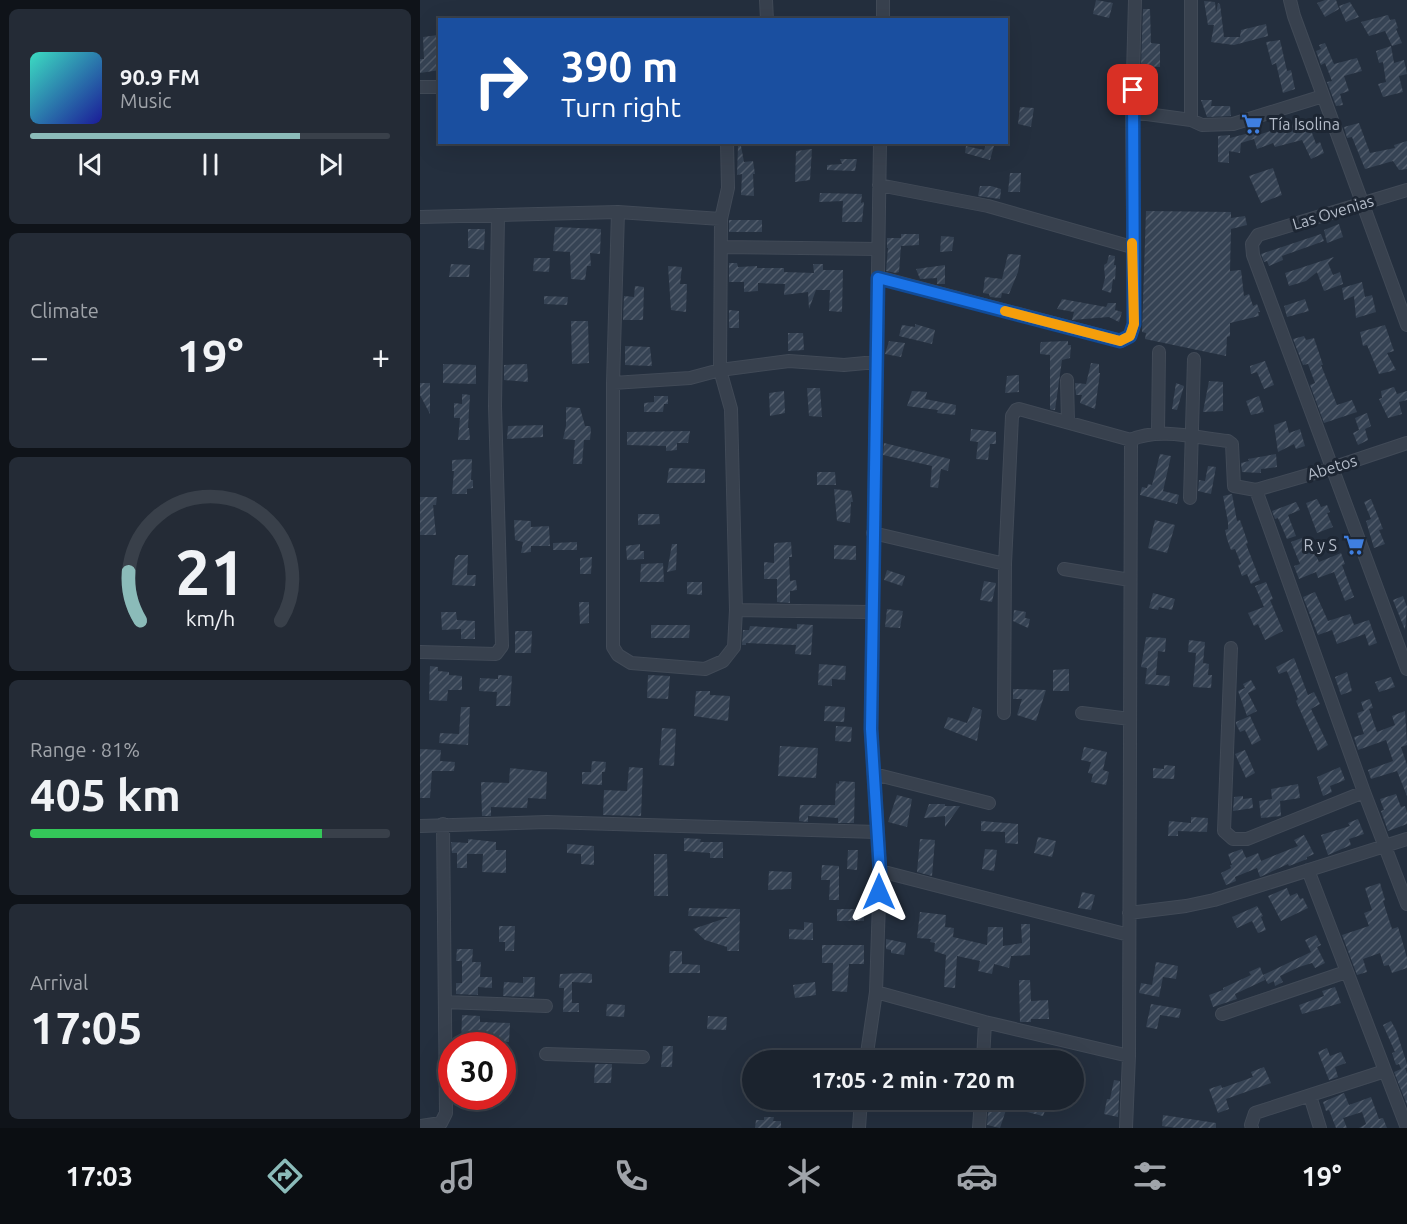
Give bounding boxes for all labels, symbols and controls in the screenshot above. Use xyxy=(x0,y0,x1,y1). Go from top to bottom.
icon: right xyxy=(462,42,540,120)
text: 390 m xyxy=(561,43,678,90)
text: 90.9 FM xyxy=(120,64,200,89)
pin xyxy=(1107,64,1158,115)
icon: arrive xyxy=(1116,73,1149,106)
text: Music xyxy=(120,89,172,112)
text: Turn right xyxy=(561,92,681,122)
supermarket icon: Tía Isolina xyxy=(1240,112,1264,136)
place label: Tía Isolina xyxy=(1269,115,1340,133)
icon: previous xyxy=(74,148,107,181)
icon: pause xyxy=(194,148,227,181)
icon: next xyxy=(314,148,347,181)
street label: Las Ovenias xyxy=(1290,191,1376,233)
text: Climate xyxy=(30,299,99,322)
text: 19° xyxy=(177,330,243,381)
text: − xyxy=(30,338,49,375)
text: + xyxy=(371,338,390,375)
street label: Abetos xyxy=(1305,451,1359,483)
supermarket icon: R y S xyxy=(1342,533,1366,557)
place label: R y S xyxy=(1304,536,1337,554)
text: 21 xyxy=(175,537,245,607)
text: km/h xyxy=(185,606,235,630)
text: Range · 81% xyxy=(30,738,140,761)
text: 405 km xyxy=(30,769,181,820)
position arrow xyxy=(847,860,911,924)
text: Arrival xyxy=(30,971,88,994)
text: 17:05 xyxy=(30,1002,143,1053)
speed limit sign: 30 xyxy=(438,1032,516,1110)
text: 17:05 · 2 min · 720 m xyxy=(811,1067,1015,1092)
icon: directions xyxy=(264,1155,306,1197)
icon: music xyxy=(437,1155,479,1197)
icon: phone xyxy=(610,1155,652,1197)
icon: climate xyxy=(783,1155,825,1197)
icon: car xyxy=(956,1155,998,1197)
icon: filters xyxy=(1129,1155,1171,1197)
text: 17:03 xyxy=(65,1161,133,1191)
text: 19° xyxy=(1301,1161,1341,1191)

